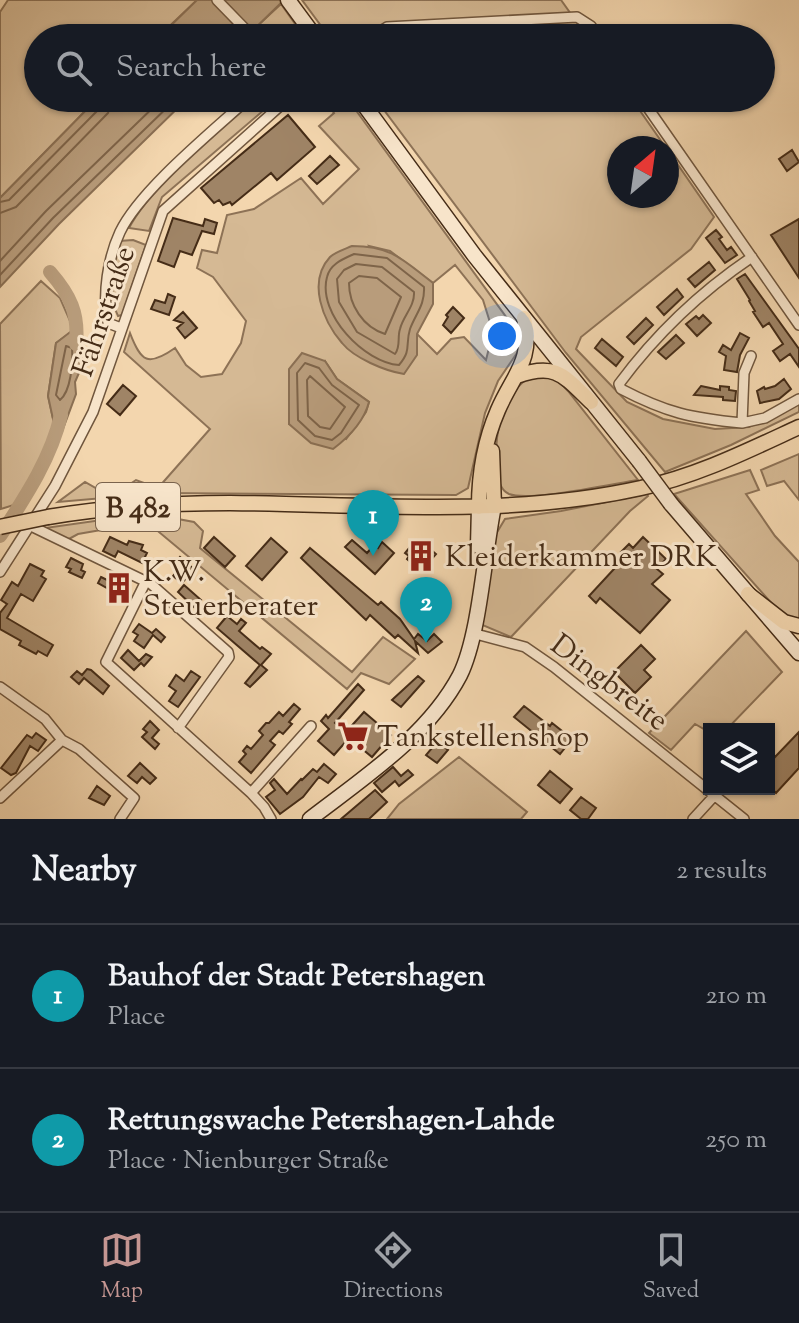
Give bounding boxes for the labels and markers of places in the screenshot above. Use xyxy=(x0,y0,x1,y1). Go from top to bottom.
pin: 1 xyxy=(347,490,399,556)
place label: Kleiderkammer DRK xyxy=(445,537,717,580)
building icon: Kleiderkammer DRK xyxy=(404,539,438,573)
place label: K.W. Steuerberater xyxy=(143,552,318,629)
building icon: K.W. Steuerberater xyxy=(102,571,136,605)
pin: 2 xyxy=(400,577,452,643)
place label: Tankstellenshop xyxy=(377,717,589,760)
supermarket icon: Tankstellenshop xyxy=(336,719,370,753)

